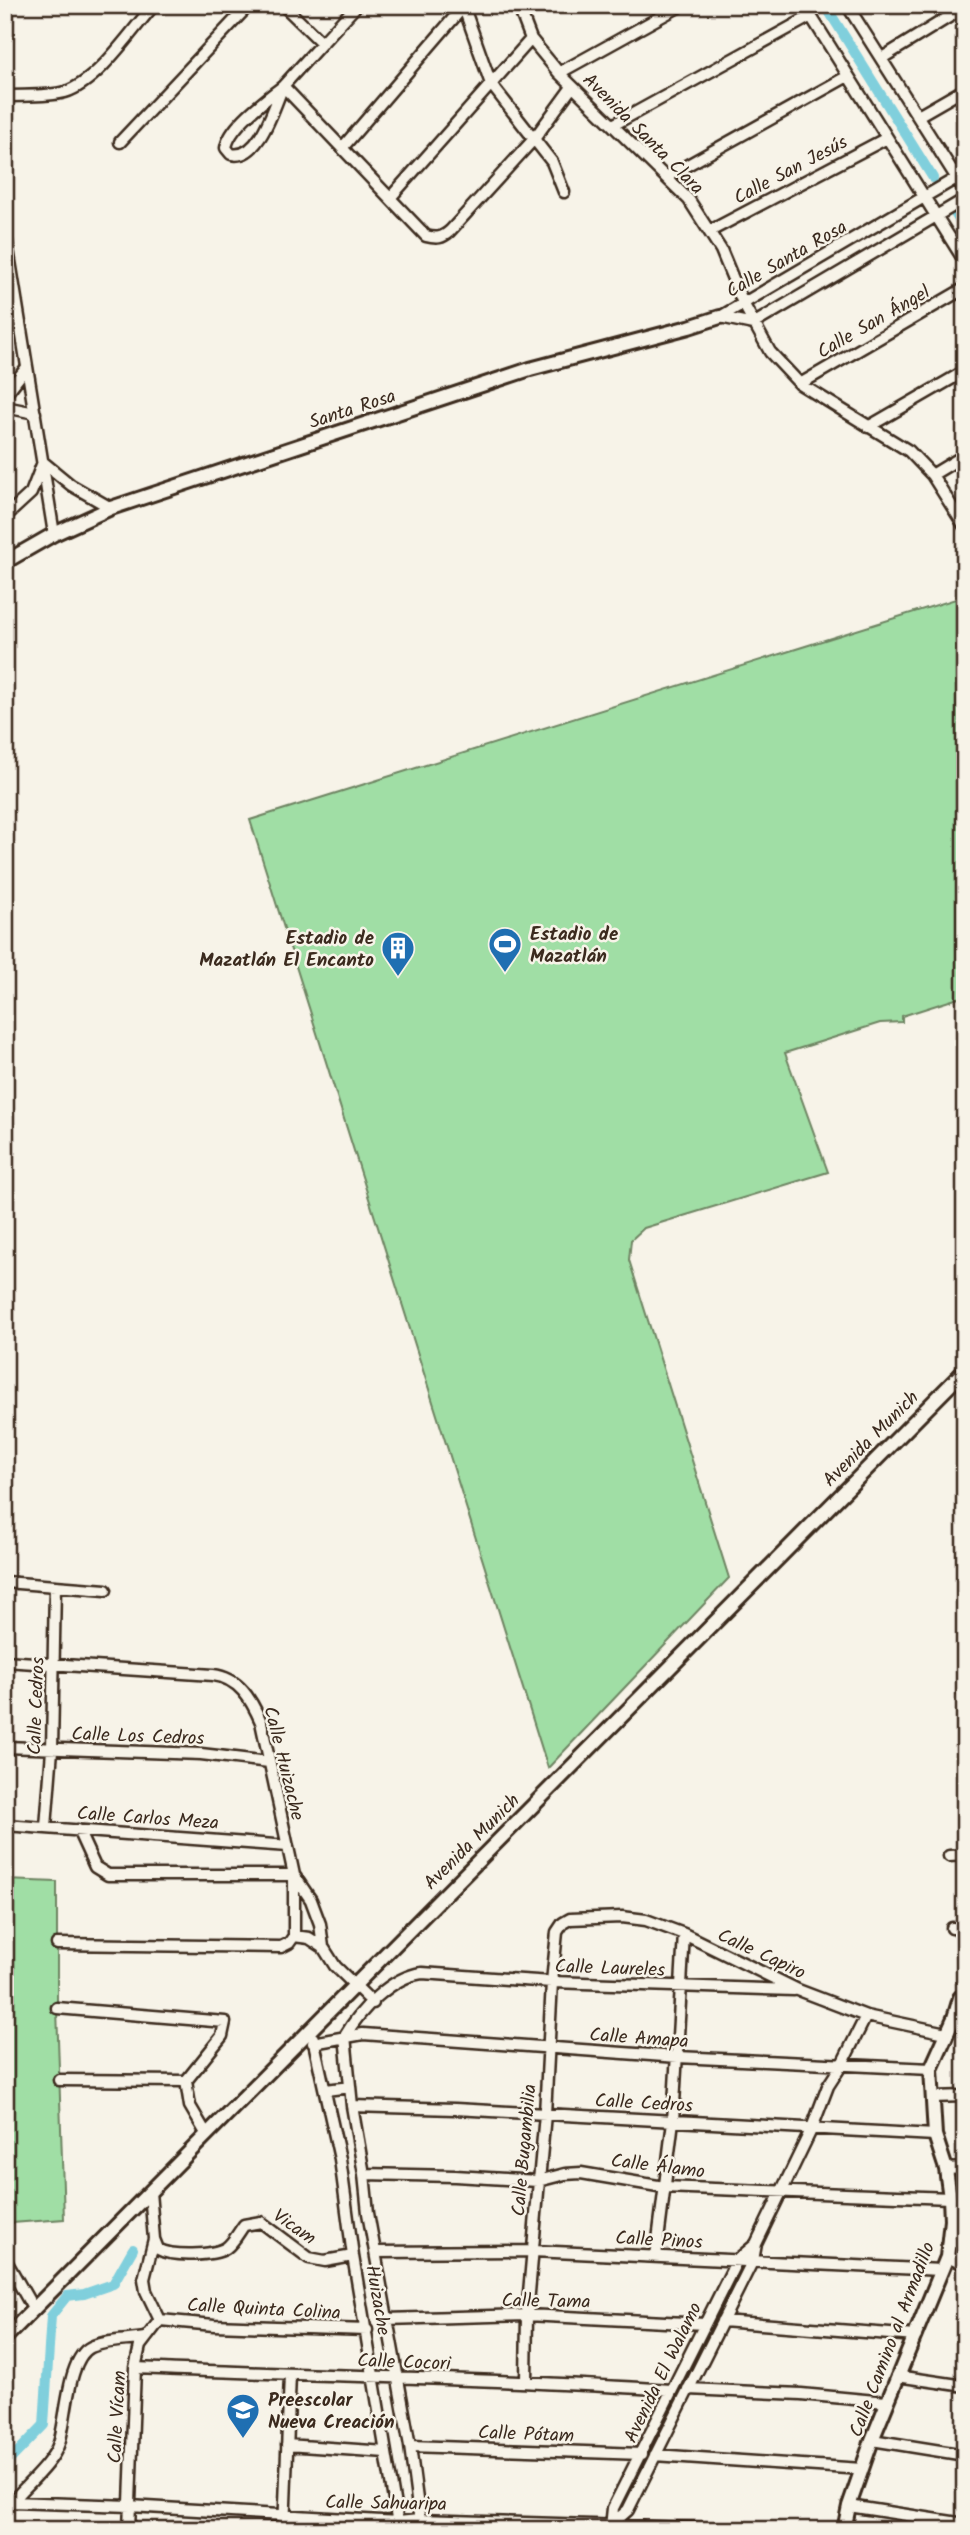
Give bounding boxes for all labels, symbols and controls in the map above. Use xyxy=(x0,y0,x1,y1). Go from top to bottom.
street label: Avenida Santa Clara xyxy=(575,67,710,202)
street label: Calle San Jesús xyxy=(729,128,853,213)
street label: Calle Santa Rosa xyxy=(721,213,853,307)
street label: Calle San Ángel xyxy=(812,278,937,367)
street label: Santa Rosa xyxy=(305,382,400,438)
place label: Estadio de Mazatlán xyxy=(530,920,618,972)
place label: Estadio de Mazatlán El Encanto xyxy=(199,924,374,976)
sports icon: Estadio de Mazatlán xyxy=(486,925,524,974)
building icon: Estadio de Mazatlán El Encanto xyxy=(379,929,417,978)
street label: Avenida Munich xyxy=(816,1384,927,1495)
street label: Calle Cedros xyxy=(20,1656,54,1756)
street label: Calle Huizache xyxy=(254,1703,312,1824)
street label: Calle Los Cedros xyxy=(71,1720,205,1754)
street label: Avenida Munich xyxy=(417,1787,528,1898)
street label: Calle Carlos Meza xyxy=(76,1799,220,1839)
street label: Calle Capiro xyxy=(712,1921,810,1988)
street label: Calle Laureles xyxy=(554,1952,666,1986)
street label: Calle Amapa xyxy=(588,2021,689,2057)
street label: Calle Bugambilia xyxy=(504,2083,546,2218)
street label: Calle Cedros xyxy=(594,2086,694,2122)
street label: Calle Álamo xyxy=(609,2146,707,2188)
street label: Vicam xyxy=(266,2202,322,2253)
street label: Calle Pinos xyxy=(614,2224,703,2258)
street label: Calle Camino al Armadillo xyxy=(842,2238,944,2442)
street label: Huizache xyxy=(356,2263,398,2338)
street label: Calle Tama xyxy=(501,2286,591,2318)
street label: Calle Quinta Colina xyxy=(186,2291,341,2329)
street label: Avenida El Walamo xyxy=(617,2297,711,2448)
street label: Calle Cocori xyxy=(357,2346,453,2380)
street label: Calle Vícam xyxy=(101,2370,135,2464)
place label: Preescolar Nueva Creación xyxy=(268,2386,394,2438)
school or university icon: Preescolar Nueva Creación xyxy=(224,2391,262,2440)
street label: Calle Pótam xyxy=(477,2418,574,2452)
street label: Calle Sahuaripa xyxy=(325,2488,447,2520)

